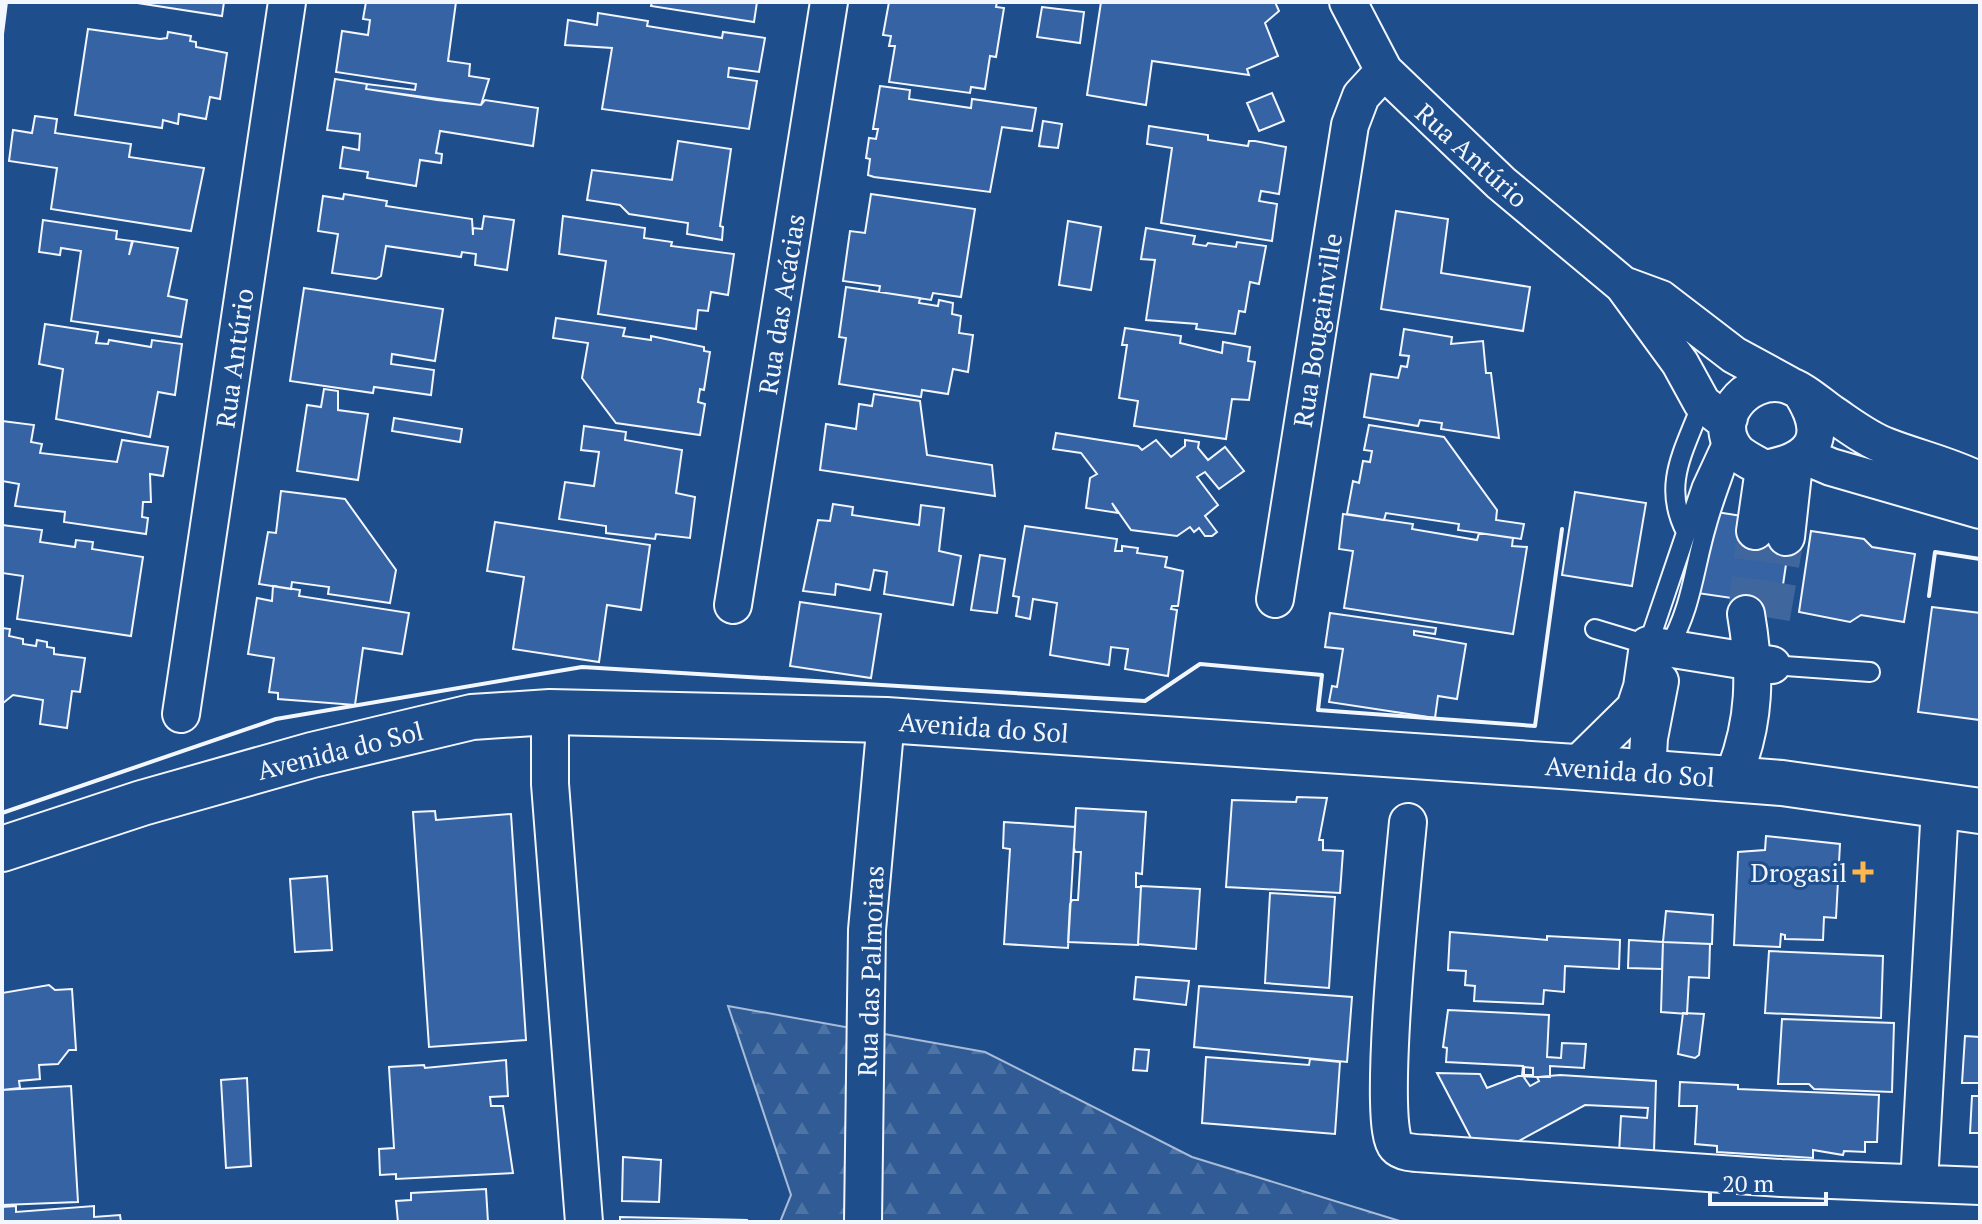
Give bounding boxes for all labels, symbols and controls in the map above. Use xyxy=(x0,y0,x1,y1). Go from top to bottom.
street label: Rua Antúrio xyxy=(1408,95,1536,215)
street label: Rua das Acácias xyxy=(750,211,812,397)
street label: Rua Bougainville xyxy=(1285,231,1349,429)
street label: Rua Antúrio xyxy=(207,286,261,430)
street label: Avenida do Sol xyxy=(898,704,1070,750)
street label: Avenida do Sol xyxy=(253,713,427,787)
street label: Avenida do Sol xyxy=(1544,748,1716,794)
place label: Drogasil xyxy=(1751,855,1847,889)
marker: Drogasil xyxy=(1854,863,1872,881)
street label: Rua das Palmoiras xyxy=(849,865,891,1077)
scale bar xyxy=(1710,1156,1826,1206)
text: 20 m xyxy=(1722,1167,1774,1199)

